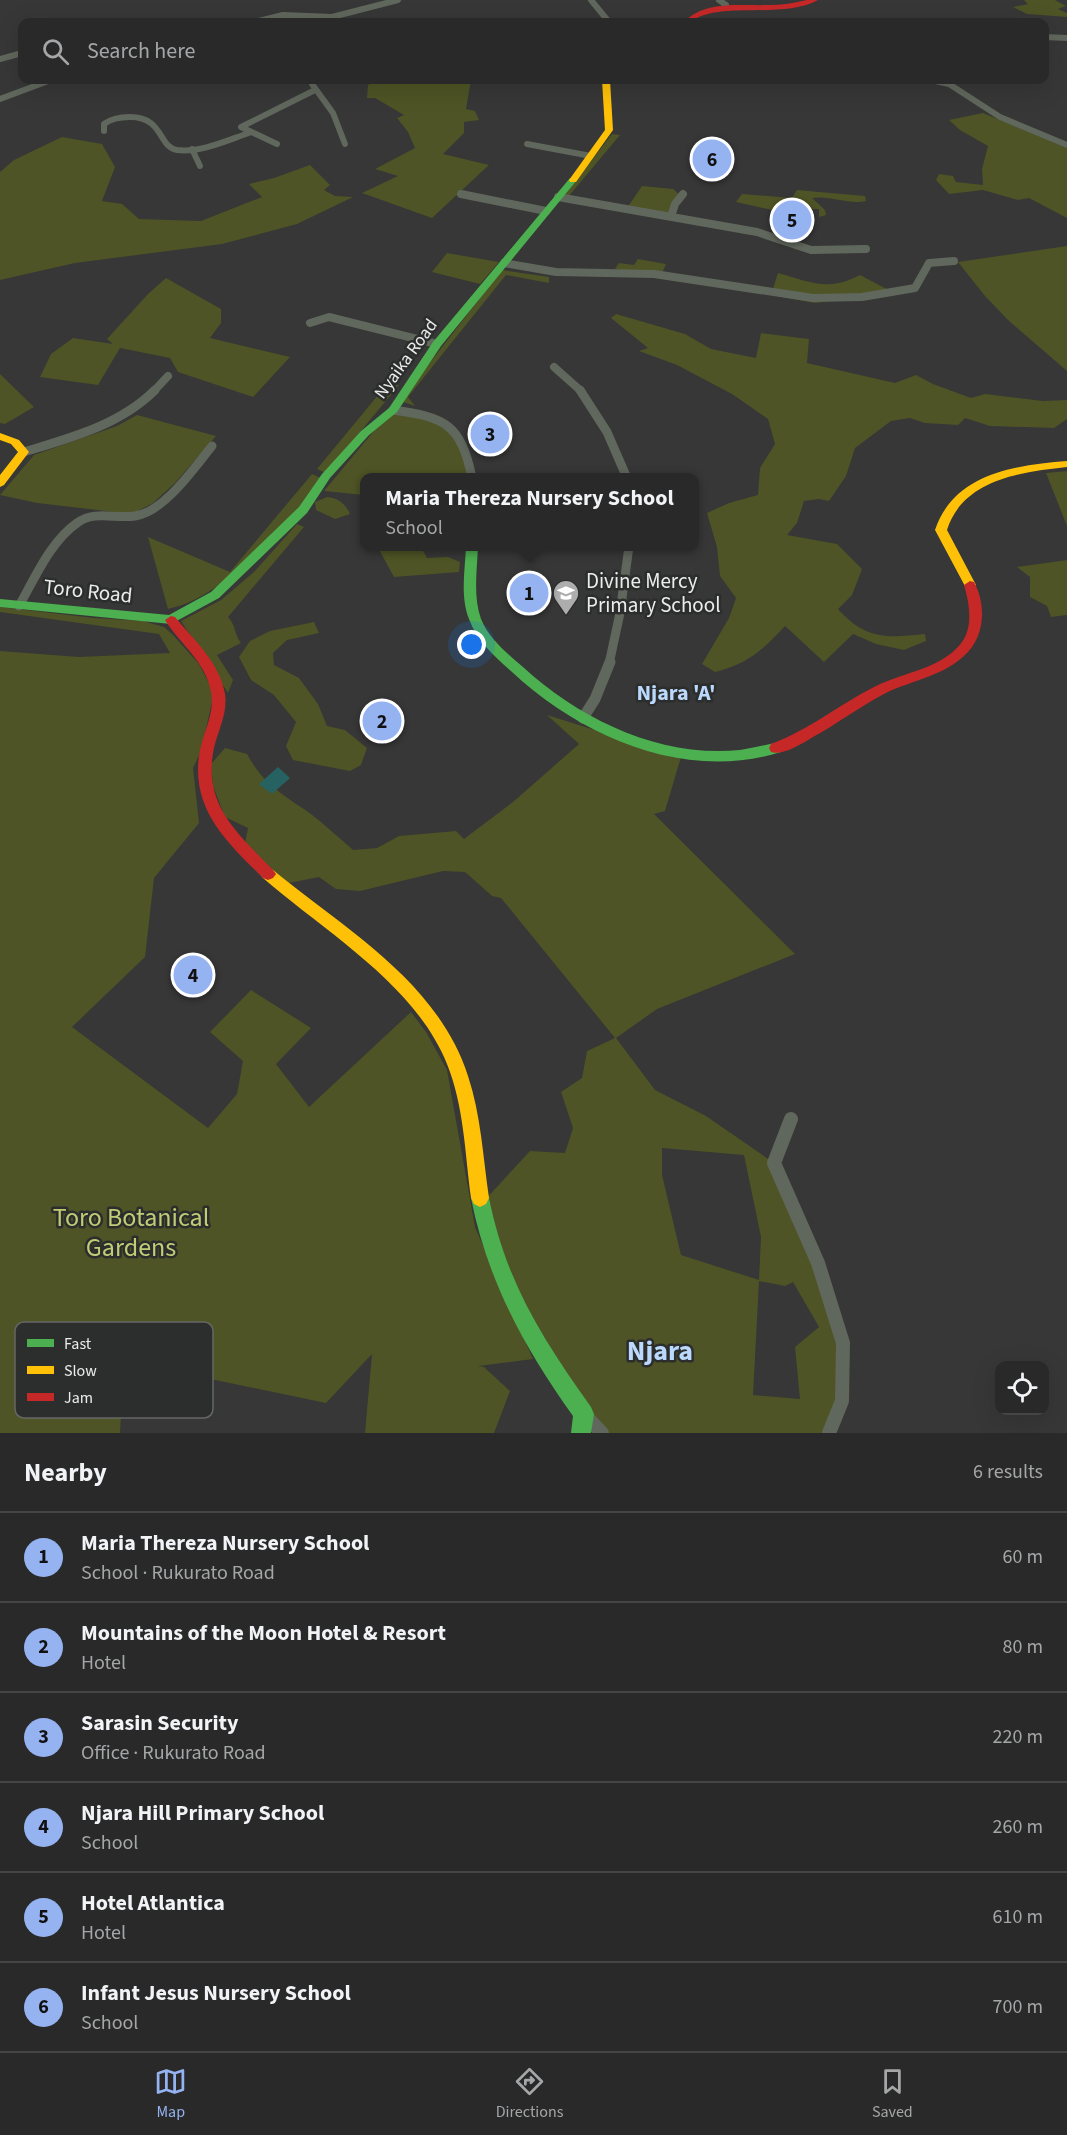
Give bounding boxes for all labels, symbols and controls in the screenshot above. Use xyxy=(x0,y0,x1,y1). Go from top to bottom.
search box xyxy=(18,18,1049,84)
icon: search xyxy=(39,35,72,68)
text: Search here xyxy=(87,35,195,67)
pin: 6 xyxy=(692,136,732,182)
pin: 5 xyxy=(772,198,812,242)
street label: Nyaika Road xyxy=(368,314,444,404)
pin: 3 xyxy=(470,412,510,456)
popup xyxy=(360,473,699,551)
text: Maria Thereza Nursery School xyxy=(385,482,674,514)
text: School xyxy=(385,514,443,542)
place label: Divine Mercy Primary School xyxy=(586,566,721,620)
pin: 1 xyxy=(510,570,548,616)
street label: Toro Road xyxy=(42,571,134,611)
school or university icon: Divine Mercy Primary School xyxy=(551,578,581,616)
your location xyxy=(457,630,486,659)
district label: Njara 'A' xyxy=(636,677,716,709)
pin: 2 xyxy=(362,698,401,744)
pin: 4 xyxy=(174,952,212,998)
park label: Toro Botanical Gardens xyxy=(53,1199,209,1266)
legend xyxy=(15,1322,213,1418)
district label: Njara xyxy=(627,1331,693,1371)
text: Fast xyxy=(64,1333,92,1355)
text: Slow xyxy=(64,1360,97,1382)
map controls xyxy=(995,1361,1049,1415)
button: locate xyxy=(995,1361,1049,1415)
text: Jam xyxy=(64,1387,93,1409)
text: Nearby xyxy=(24,1454,107,1491)
text: 6 results xyxy=(973,1458,1043,1486)
text: Maria Thereza Nursery School xyxy=(81,1527,369,1559)
text: 1 xyxy=(38,1543,49,1571)
text: 60 m xyxy=(1003,1543,1043,1571)
text: School · Rukurato Road xyxy=(81,1559,275,1587)
text: Mountains of the Moon Hotel & Resort xyxy=(81,1617,446,1649)
text: 2 xyxy=(38,1633,49,1661)
text: 80 m xyxy=(1003,1633,1043,1661)
text: Hotel xyxy=(81,1649,126,1677)
text: Sarasin Security xyxy=(81,1707,239,1739)
text: 3 xyxy=(38,1723,49,1751)
text: 220 m xyxy=(993,1723,1043,1751)
text: Office · Rukurato Road xyxy=(81,1739,266,1767)
text: Njara Hill Primary School xyxy=(81,1797,324,1829)
text: 4 xyxy=(38,1813,49,1841)
text: 260 m xyxy=(993,1813,1043,1841)
text: School xyxy=(81,1829,138,1857)
text: Hotel Atlantica xyxy=(81,1887,225,1919)
text: 5 xyxy=(38,1903,49,1931)
text: 610 m xyxy=(993,1903,1043,1931)
text: Hotel xyxy=(81,1919,126,1947)
text: Infant Jesus Nursery School xyxy=(81,1977,351,2009)
text: 6 xyxy=(38,1993,49,2021)
text: 700 m xyxy=(993,1993,1043,2021)
text: School xyxy=(81,2009,138,2037)
tab: Map xyxy=(154,2065,187,2123)
tab: Directions xyxy=(496,2065,563,2123)
tab: Saved xyxy=(872,2065,913,2123)

